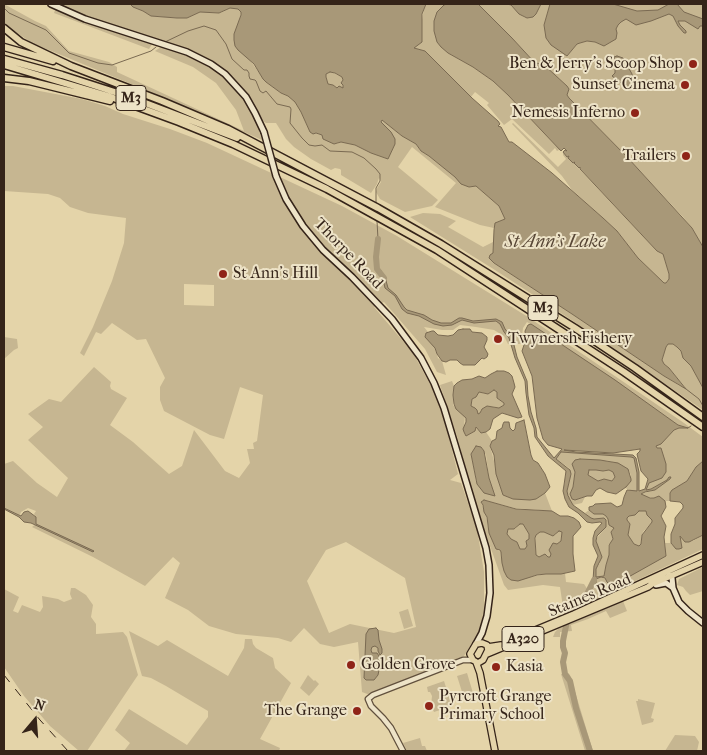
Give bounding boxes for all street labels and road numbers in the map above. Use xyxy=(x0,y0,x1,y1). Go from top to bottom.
road number: M3 xyxy=(116,86,146,110)
street label: Thorpe Road xyxy=(310,215,386,293)
road number: M3 xyxy=(528,296,558,320)
street label: Staines Road xyxy=(546,570,634,622)
road number: A320 xyxy=(502,626,544,652)

